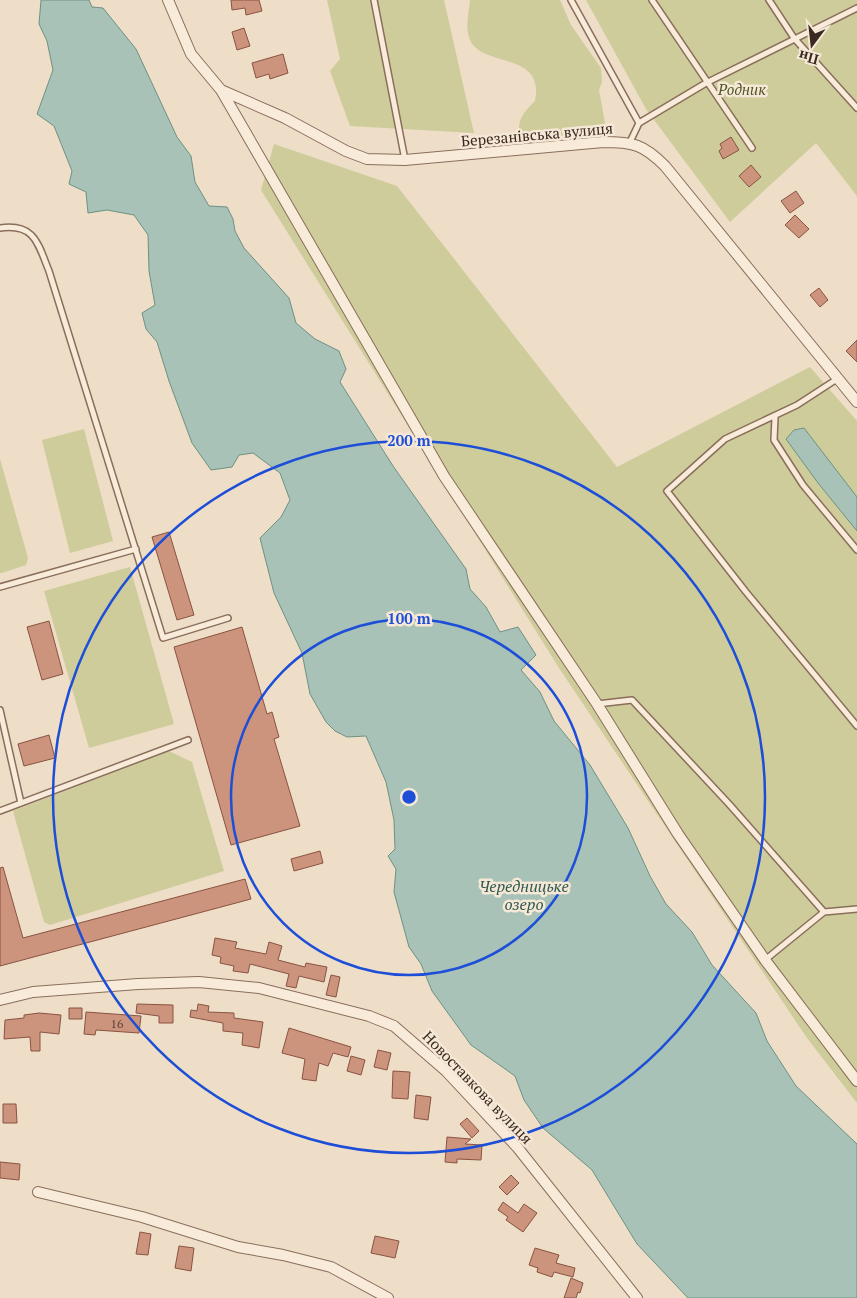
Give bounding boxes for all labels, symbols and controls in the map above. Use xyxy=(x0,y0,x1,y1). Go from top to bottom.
north arrow xyxy=(787,20,837,70)
text: Пн xyxy=(796,46,821,70)
park label: Родник xyxy=(717,79,766,99)
street label: Березанівська вулиця xyxy=(460,117,614,151)
text: 200 m xyxy=(387,430,431,450)
text: 100 m xyxy=(387,608,431,628)
centre of rings xyxy=(400,788,418,806)
water label: Чередницьке озеро xyxy=(479,875,569,915)
house number: 16 xyxy=(111,1016,124,1031)
street label: Новоставкова вулиця xyxy=(419,1026,537,1148)

